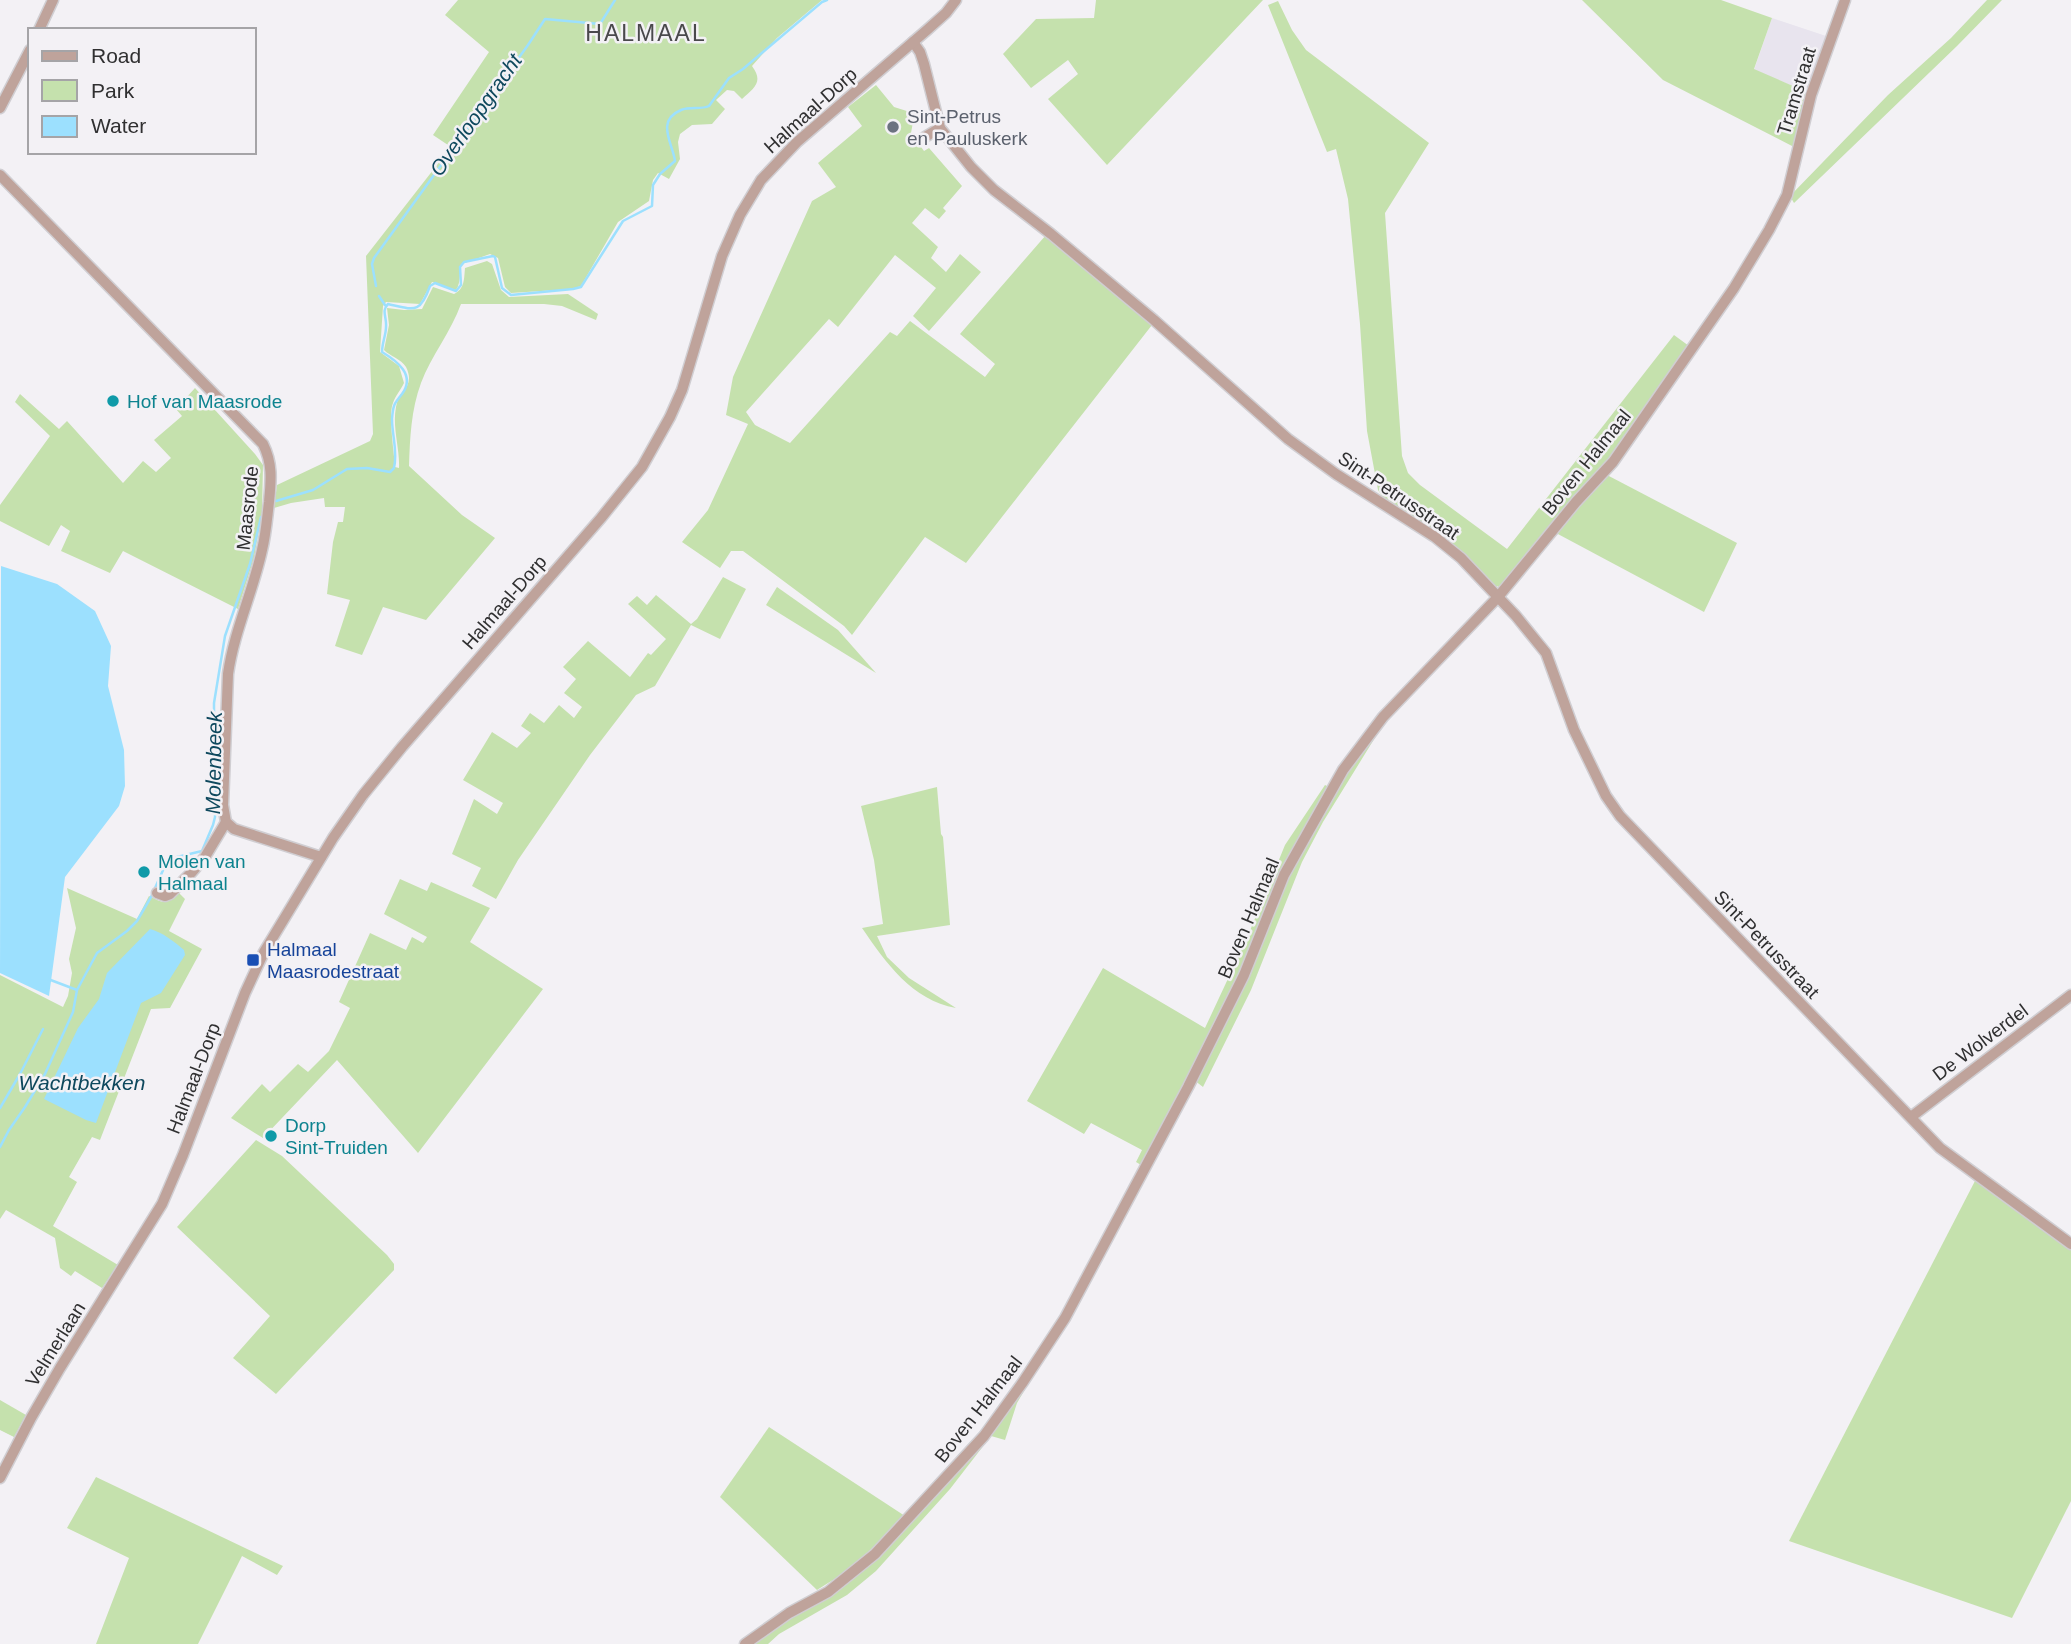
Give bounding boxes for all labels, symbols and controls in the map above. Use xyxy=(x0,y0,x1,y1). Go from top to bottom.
district label: HALMAAL xyxy=(585,20,707,46)
legend xyxy=(28,28,256,154)
text: Road xyxy=(91,44,141,67)
street label: Tramstraat xyxy=(1773,44,1820,138)
water label: Overloopgracht xyxy=(425,48,527,180)
street label: Halmaal-Dorp xyxy=(760,63,861,157)
text: Park xyxy=(91,79,135,102)
place label: Sint-Petrus en Pauluskerk xyxy=(907,106,1028,149)
text: Water xyxy=(91,114,146,137)
marker: Sint-Petrus en Pauluskerk xyxy=(885,119,901,135)
place label: Hof van Maasrode xyxy=(127,391,282,412)
marker: Hof van Maasrode xyxy=(105,393,121,409)
street label: Boven Halmaal xyxy=(1538,406,1635,519)
street label: Sint-Petrusstraat xyxy=(1334,447,1464,544)
street label: Maasrode xyxy=(233,465,262,551)
street label: Halmaal-Dorp xyxy=(458,551,551,653)
water label: Molenbeek xyxy=(201,710,226,815)
place label: Molen van Halmaal xyxy=(158,851,246,894)
street label: Boven Halmaal xyxy=(1214,855,1283,982)
marker: Molen van Halmaal xyxy=(136,864,152,880)
street label: Sint-Petrusstraat xyxy=(1710,886,1824,1003)
place label: Halmaal Maasrodestraat xyxy=(267,939,400,982)
marker: Halmaal Maasrodestraat xyxy=(245,952,261,968)
street label: De Wolverdel xyxy=(1929,1000,2032,1085)
street label: Halmaal-Dorp xyxy=(163,1020,224,1137)
water label: Wachtbekken xyxy=(19,1071,145,1094)
place label: Dorp Sint-Truiden xyxy=(285,1115,388,1158)
marker: Dorp Sint-Truiden xyxy=(263,1128,279,1144)
street label: Velmerlaan xyxy=(21,1298,90,1390)
street label: Boven Halmaal xyxy=(930,1352,1026,1467)

